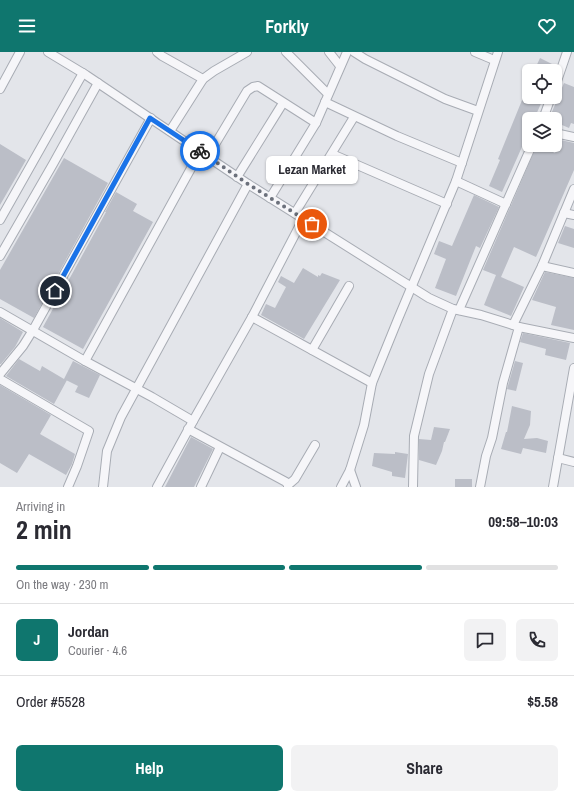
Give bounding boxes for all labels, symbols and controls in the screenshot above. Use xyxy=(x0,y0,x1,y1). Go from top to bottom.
text: Forkly xyxy=(265,14,309,39)
icon: menu xyxy=(16,15,38,37)
icon: heart xyxy=(536,15,558,37)
map controls xyxy=(522,64,562,152)
button: locate xyxy=(522,64,562,104)
button: layers xyxy=(522,112,562,152)
courier xyxy=(180,131,220,171)
icon: bike xyxy=(189,140,211,162)
callout: Lezan Market xyxy=(266,156,358,184)
text: Lezan Market xyxy=(278,161,346,178)
pin xyxy=(295,207,329,241)
icon: bag xyxy=(301,213,323,235)
pin xyxy=(38,274,72,308)
icon: home xyxy=(44,280,66,302)
text: Arriving in xyxy=(16,498,65,515)
text: 09:58–10:03 xyxy=(488,511,558,532)
text: 2 min xyxy=(16,512,72,547)
text: On the way · 230 m xyxy=(16,576,108,593)
button: chat xyxy=(464,619,506,661)
button: phone xyxy=(516,619,558,661)
text: Jordan xyxy=(68,621,109,642)
text: J xyxy=(34,629,40,650)
text: Courier · 4.6 xyxy=(68,642,127,659)
text: Order #5528 xyxy=(16,691,85,712)
text: $5.58 xyxy=(527,691,558,712)
button: Help xyxy=(16,745,283,791)
button: Share xyxy=(291,745,558,791)

